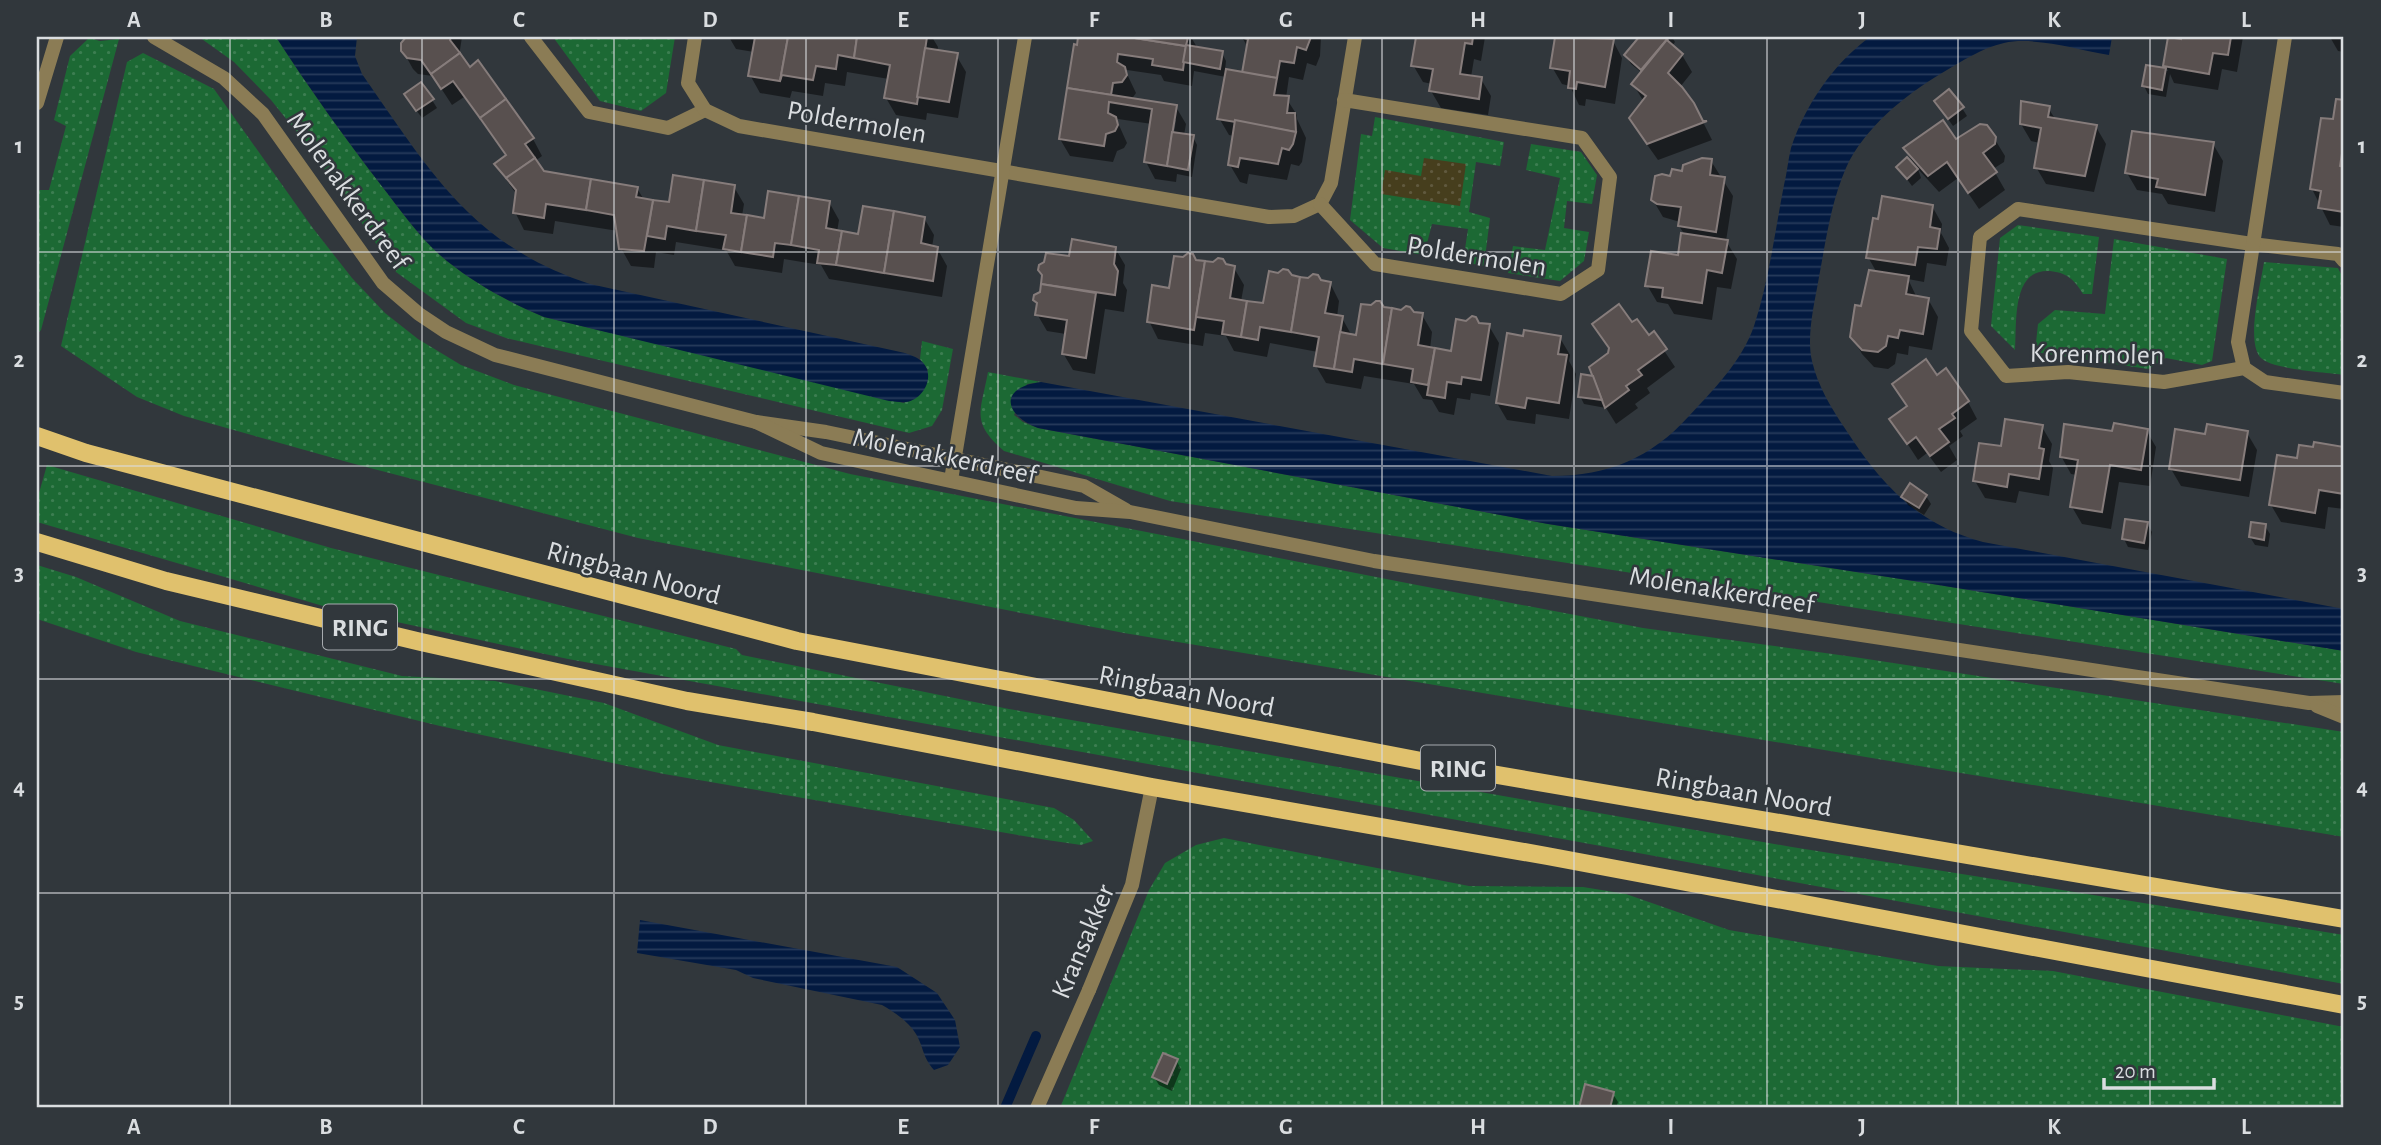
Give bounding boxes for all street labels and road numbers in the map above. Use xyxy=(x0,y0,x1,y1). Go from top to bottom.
street label: Poldermolen xyxy=(785,97,928,149)
street label: Molenakkerdreef xyxy=(281,107,415,276)
street label: Poldermolen xyxy=(1405,232,1548,282)
street label: Korenmolen xyxy=(2029,340,2165,370)
street label: Molenakkerdreef xyxy=(850,424,1041,490)
street label: Ringbaan Noord xyxy=(544,537,723,611)
street label: Molenakkerdreef xyxy=(1627,562,1818,620)
road number: RING xyxy=(323,604,397,650)
street label: Ringbaan Noord xyxy=(1096,661,1277,723)
road number: RING xyxy=(1421,746,1495,790)
street label: Ringbaan Noord xyxy=(1653,764,1834,822)
street label: Kransakker xyxy=(1047,881,1120,1003)

